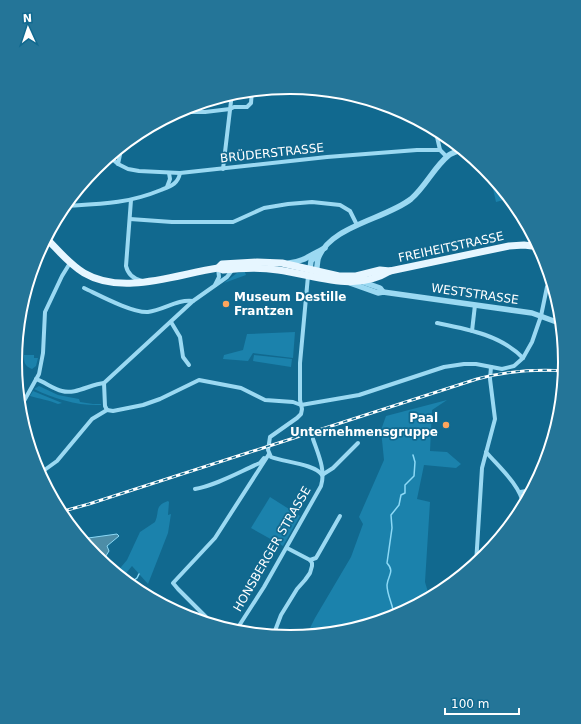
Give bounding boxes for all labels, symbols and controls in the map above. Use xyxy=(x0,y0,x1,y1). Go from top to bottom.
north arrow xyxy=(8,8,48,48)
text: N xyxy=(23,12,32,25)
street label: BRÜDERSTRASSE xyxy=(219,139,325,165)
street label: FREIHEITSTRASSE xyxy=(397,229,505,265)
street label: WESTSTRASSE xyxy=(430,281,520,307)
place label: Museum Destille Frantzen xyxy=(234,290,346,318)
marker: Museum Destille Frantzen xyxy=(221,299,231,309)
place label: Paal Unternehmensgruppe xyxy=(290,411,438,439)
marker: Paal Unternehmensgruppe xyxy=(441,420,451,430)
street label: HONSBERGER STRASSE xyxy=(230,484,314,614)
scale bar xyxy=(445,690,519,716)
text: 100 m xyxy=(451,697,489,711)

